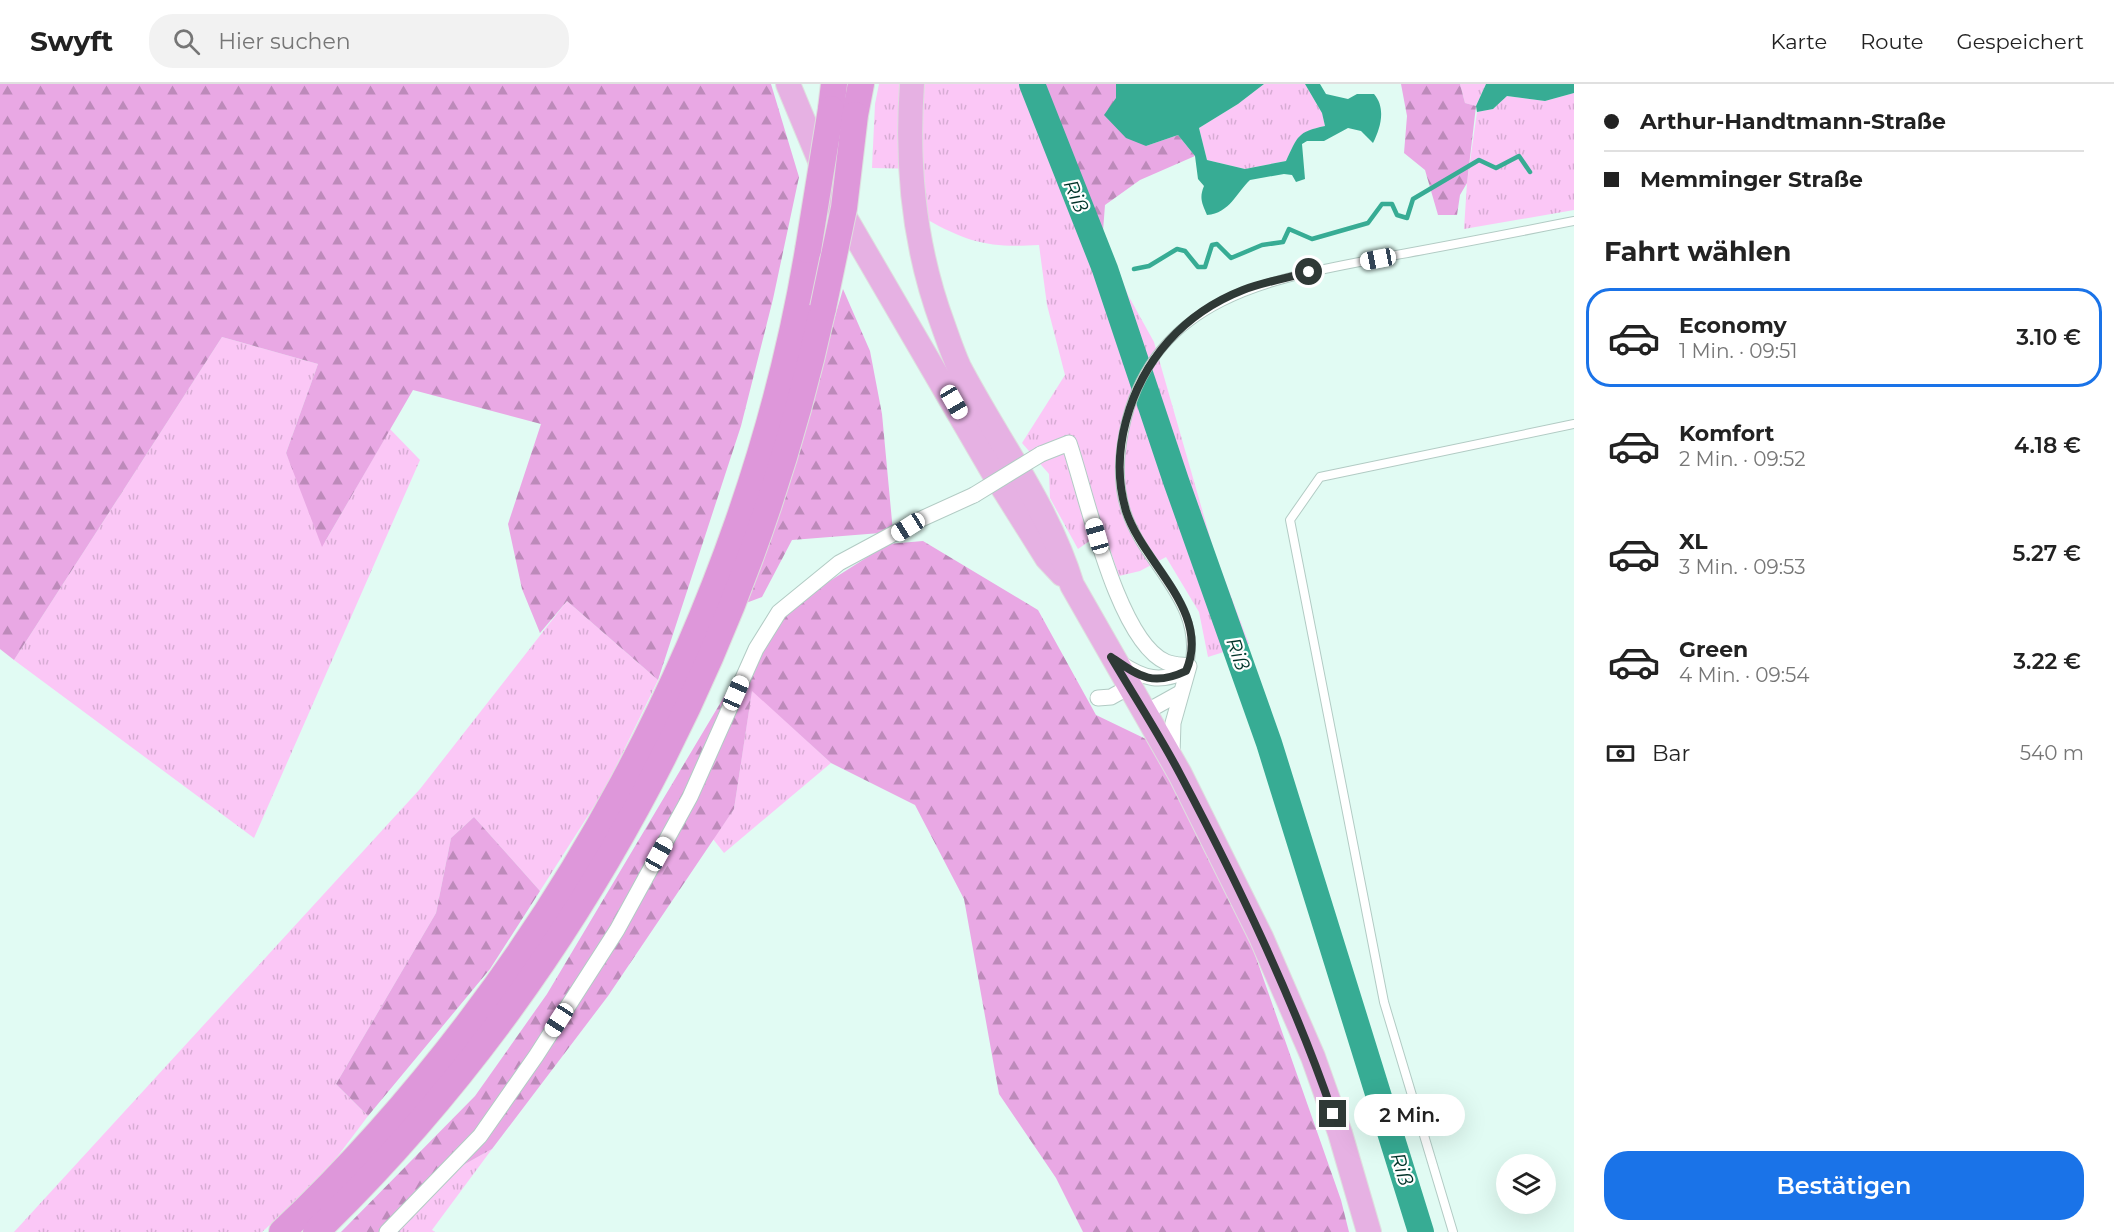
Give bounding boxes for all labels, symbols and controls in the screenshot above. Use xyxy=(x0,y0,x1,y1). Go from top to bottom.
search box xyxy=(149,14,569,68)
text: Swyft xyxy=(30,24,113,58)
icon: search xyxy=(170,25,203,58)
text: Hier suchen xyxy=(218,28,351,55)
text: Karte xyxy=(1771,29,1827,54)
text: Route xyxy=(1860,29,1923,54)
text: Gespeichert xyxy=(1956,29,2084,54)
text: Arthur-Handtmann-Straße xyxy=(1640,108,1946,135)
text: Memminger Straße xyxy=(1640,166,1863,193)
water label: Riß xyxy=(1059,176,1093,216)
text: Fahrt wählen xyxy=(1604,235,1791,268)
car xyxy=(1359,247,1397,271)
route start xyxy=(1295,258,1322,285)
icon: car xyxy=(1607,311,1661,365)
text: Economy xyxy=(1679,312,1787,339)
text: 3.10 € xyxy=(2016,324,2081,351)
text: 1 Min. · 09:51 xyxy=(1679,339,1797,363)
car xyxy=(937,382,971,422)
icon: car xyxy=(1607,419,1661,473)
text: Komfort xyxy=(1679,420,1774,447)
text: 4.18 € xyxy=(2014,432,2081,459)
text: 2 Min. · 09:52 xyxy=(1679,447,1806,471)
car xyxy=(888,510,928,544)
car xyxy=(1083,516,1111,556)
icon: car xyxy=(1607,527,1661,581)
text: XL xyxy=(1679,528,1708,555)
text: 5.27 € xyxy=(2013,540,2081,567)
text: 3 Min. · 09:53 xyxy=(1679,555,1805,579)
water label: Riß xyxy=(1221,634,1255,674)
icon: car xyxy=(1607,635,1661,689)
text: Green xyxy=(1679,636,1748,663)
text: 3.22 € xyxy=(2013,648,2081,675)
text: 4 Min. · 09:54 xyxy=(1679,663,1809,687)
car xyxy=(720,673,752,713)
icon: cash xyxy=(1604,737,1637,770)
text: Bar xyxy=(1652,740,1690,767)
text: 540 m xyxy=(2020,741,2084,765)
car xyxy=(642,834,676,874)
car xyxy=(542,1000,576,1040)
callout: 2 Min. xyxy=(1354,1093,1465,1135)
route end xyxy=(1319,1100,1346,1127)
text: 2 Min. xyxy=(1379,1103,1440,1127)
water label: Riß xyxy=(1386,1150,1418,1188)
button: Bestätigen xyxy=(1604,1151,2084,1220)
map controls xyxy=(1496,1154,1556,1214)
button: layers xyxy=(1496,1154,1556,1214)

